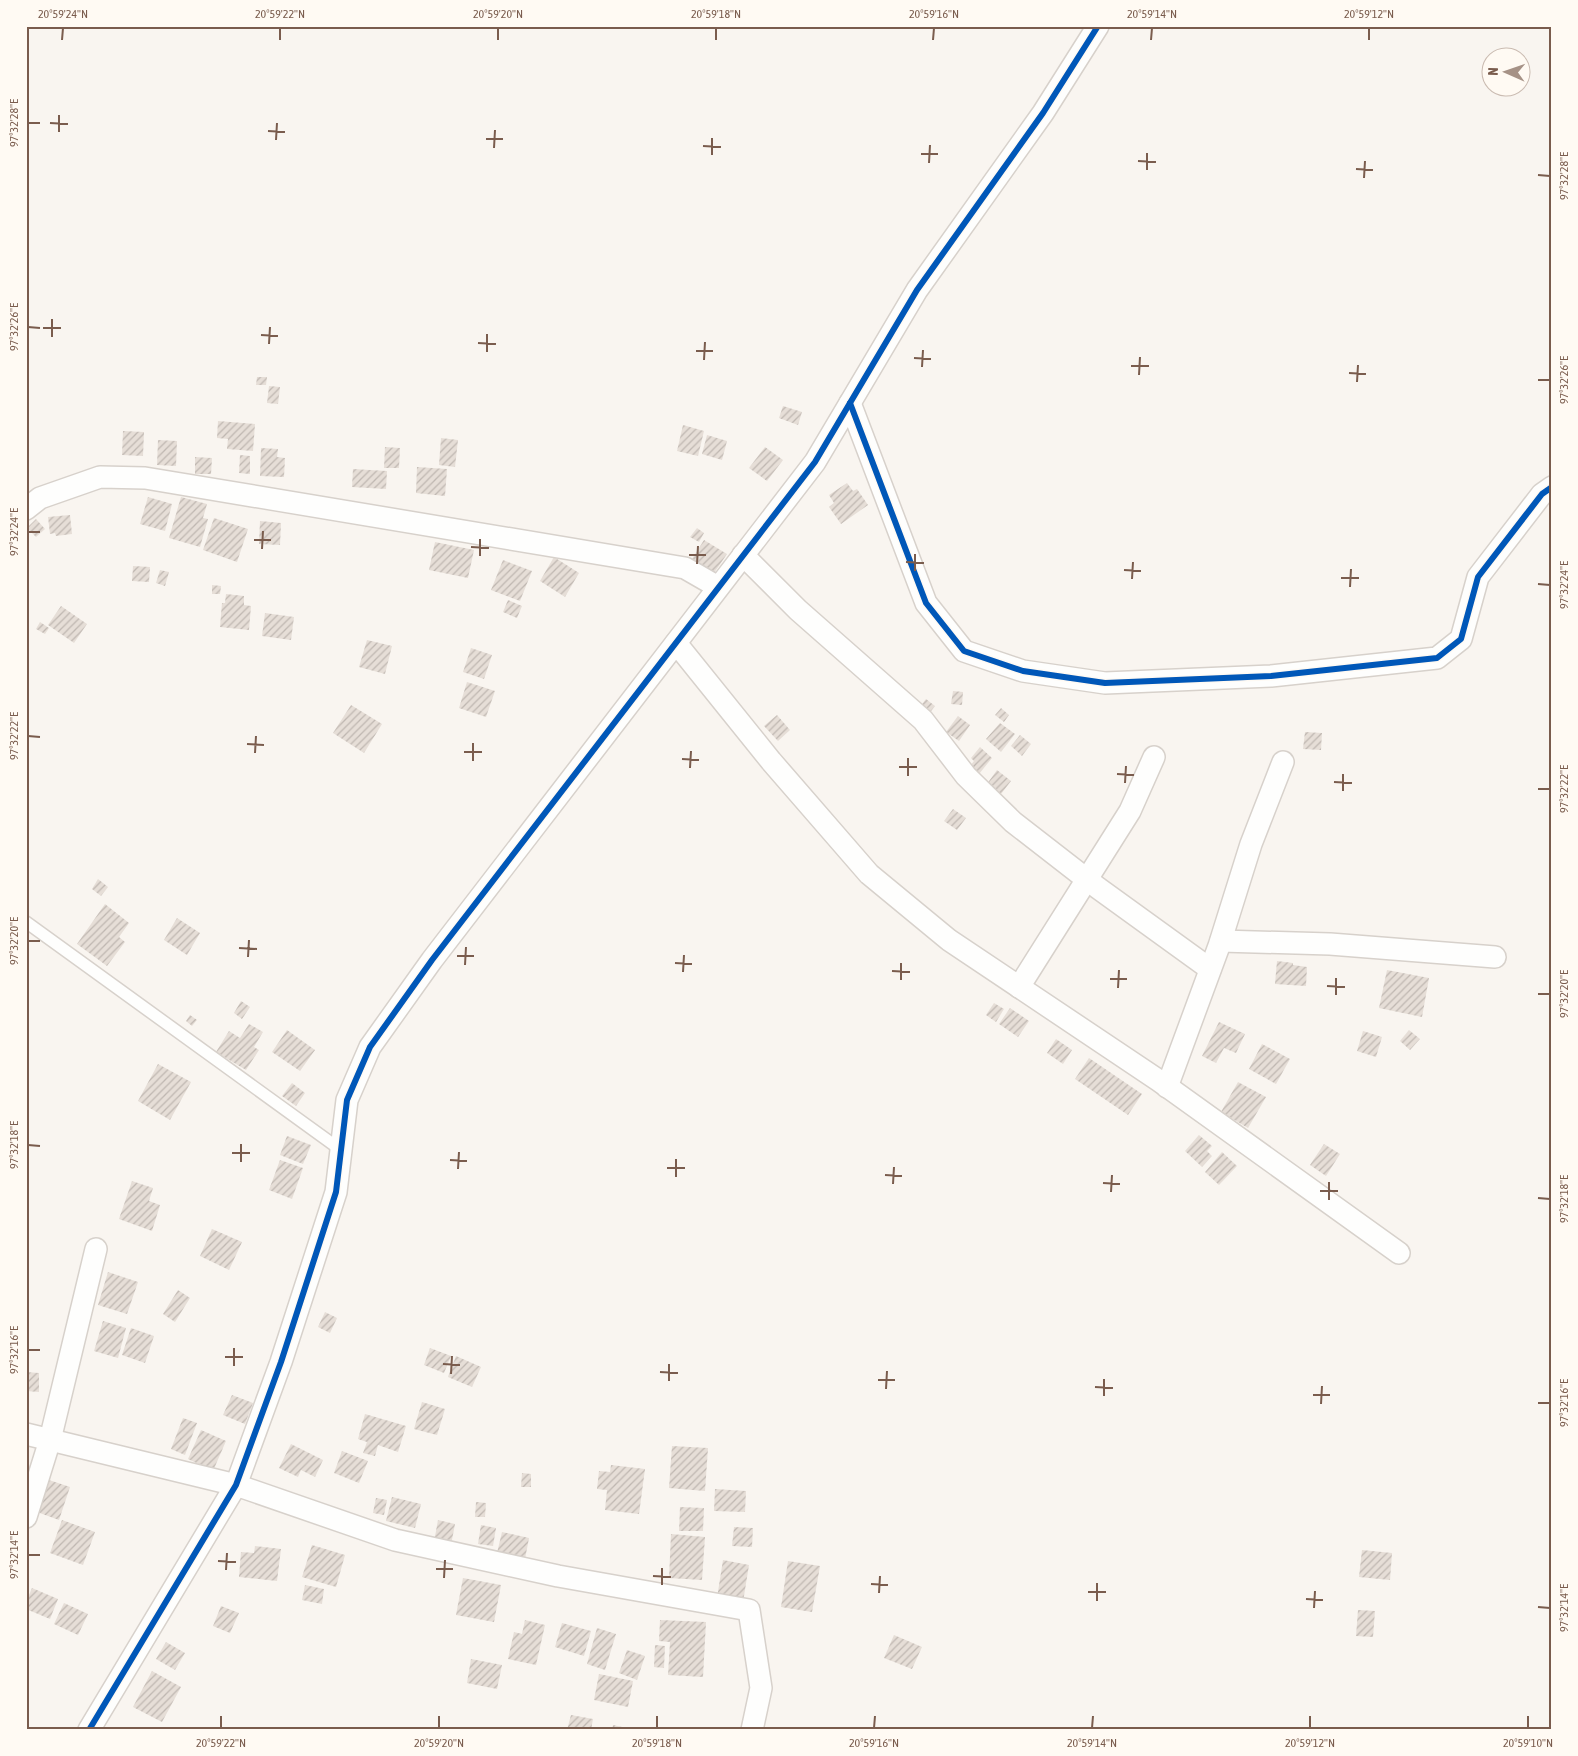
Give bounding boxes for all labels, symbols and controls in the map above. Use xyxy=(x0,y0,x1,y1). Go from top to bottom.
text: 20°59'24"N xyxy=(38,7,88,21)
text: 20°59'22"N xyxy=(255,7,305,21)
text: 20°59'20"N xyxy=(473,7,523,21)
text: 20°59'18"N xyxy=(691,7,741,21)
text: 20°59'16"N xyxy=(909,7,959,21)
text: 20°59'14"N xyxy=(1127,7,1177,21)
text: 20°59'12"N xyxy=(1344,7,1394,21)
north arrow xyxy=(1480,48,1530,98)
text: N xyxy=(1485,67,1501,76)
text: 97°32'28"E xyxy=(7,99,21,147)
text: 97°32'28"E xyxy=(1557,152,1571,200)
text: 97°32'26"E xyxy=(7,303,21,351)
text: 97°32'26"E xyxy=(1557,356,1571,404)
text: 97°32'24"E xyxy=(7,508,21,556)
text: 97°32'24"E xyxy=(1557,561,1571,609)
text: 97°32'22"E xyxy=(7,712,21,760)
text: 97°32'22"E xyxy=(1557,765,1571,813)
text: 97°32'20"E xyxy=(7,917,21,965)
text: 97°32'20"E xyxy=(1557,970,1571,1018)
text: 97°32'18"E xyxy=(7,1121,21,1169)
text: 97°32'18"E xyxy=(1557,1175,1571,1223)
text: 97°32'16"E xyxy=(7,1326,21,1374)
text: 97°32'16"E xyxy=(1557,1379,1571,1427)
text: 97°32'14"E xyxy=(7,1531,21,1579)
text: 97°32'14"E xyxy=(1557,1584,1571,1632)
text: 20°59'22"N xyxy=(196,1736,246,1750)
text: 20°59'20"N xyxy=(414,1736,464,1750)
text: 20°59'18"N xyxy=(632,1736,682,1750)
text: 20°59'16"N xyxy=(849,1736,899,1750)
text: 20°59'14"N xyxy=(1067,1736,1117,1750)
text: 20°59'12"N xyxy=(1285,1736,1335,1750)
text: 20°59'10"N xyxy=(1503,1736,1553,1750)

